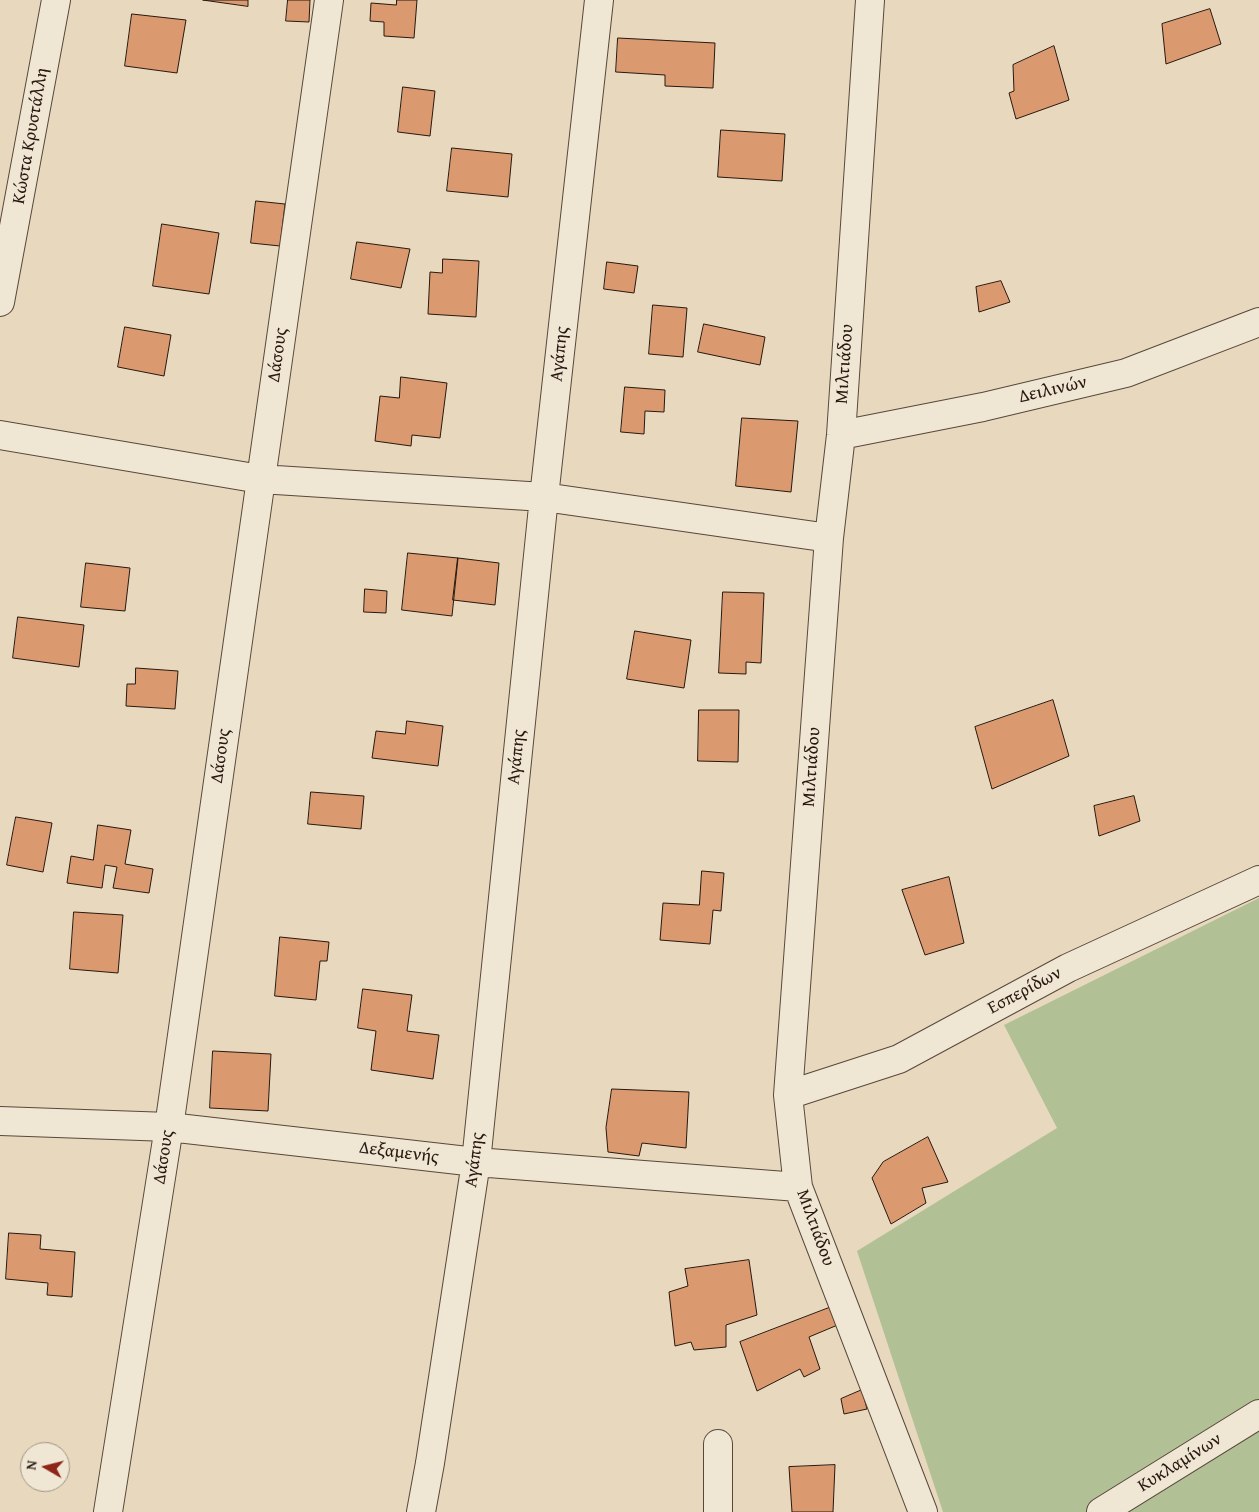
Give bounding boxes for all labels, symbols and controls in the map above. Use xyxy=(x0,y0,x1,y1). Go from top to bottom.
street label: Κώστα Κρυστάλλη xyxy=(8,66,54,206)
street label: Μιλτιάδου xyxy=(831,323,859,405)
street label: Αγάπης xyxy=(546,325,574,383)
street label: Δάσους xyxy=(263,326,293,384)
street label: Δειλινών xyxy=(1017,372,1089,408)
street label: Μιλτιάδου xyxy=(798,726,826,808)
street label: Δάσους xyxy=(206,727,236,785)
street label: Αγάπης xyxy=(503,728,531,786)
street label: Εσπερίδων xyxy=(984,963,1066,1019)
street label: Δάσους xyxy=(149,1128,179,1186)
street label: Αγάπης xyxy=(461,1131,489,1189)
street label: Δεξαμενής xyxy=(358,1137,440,1169)
street label: Μιλτιάδου xyxy=(791,1187,839,1269)
street label: Κυκλαμίνων xyxy=(1134,1429,1226,1497)
north arrow xyxy=(20,1442,70,1492)
text: N xyxy=(21,1459,42,1471)

